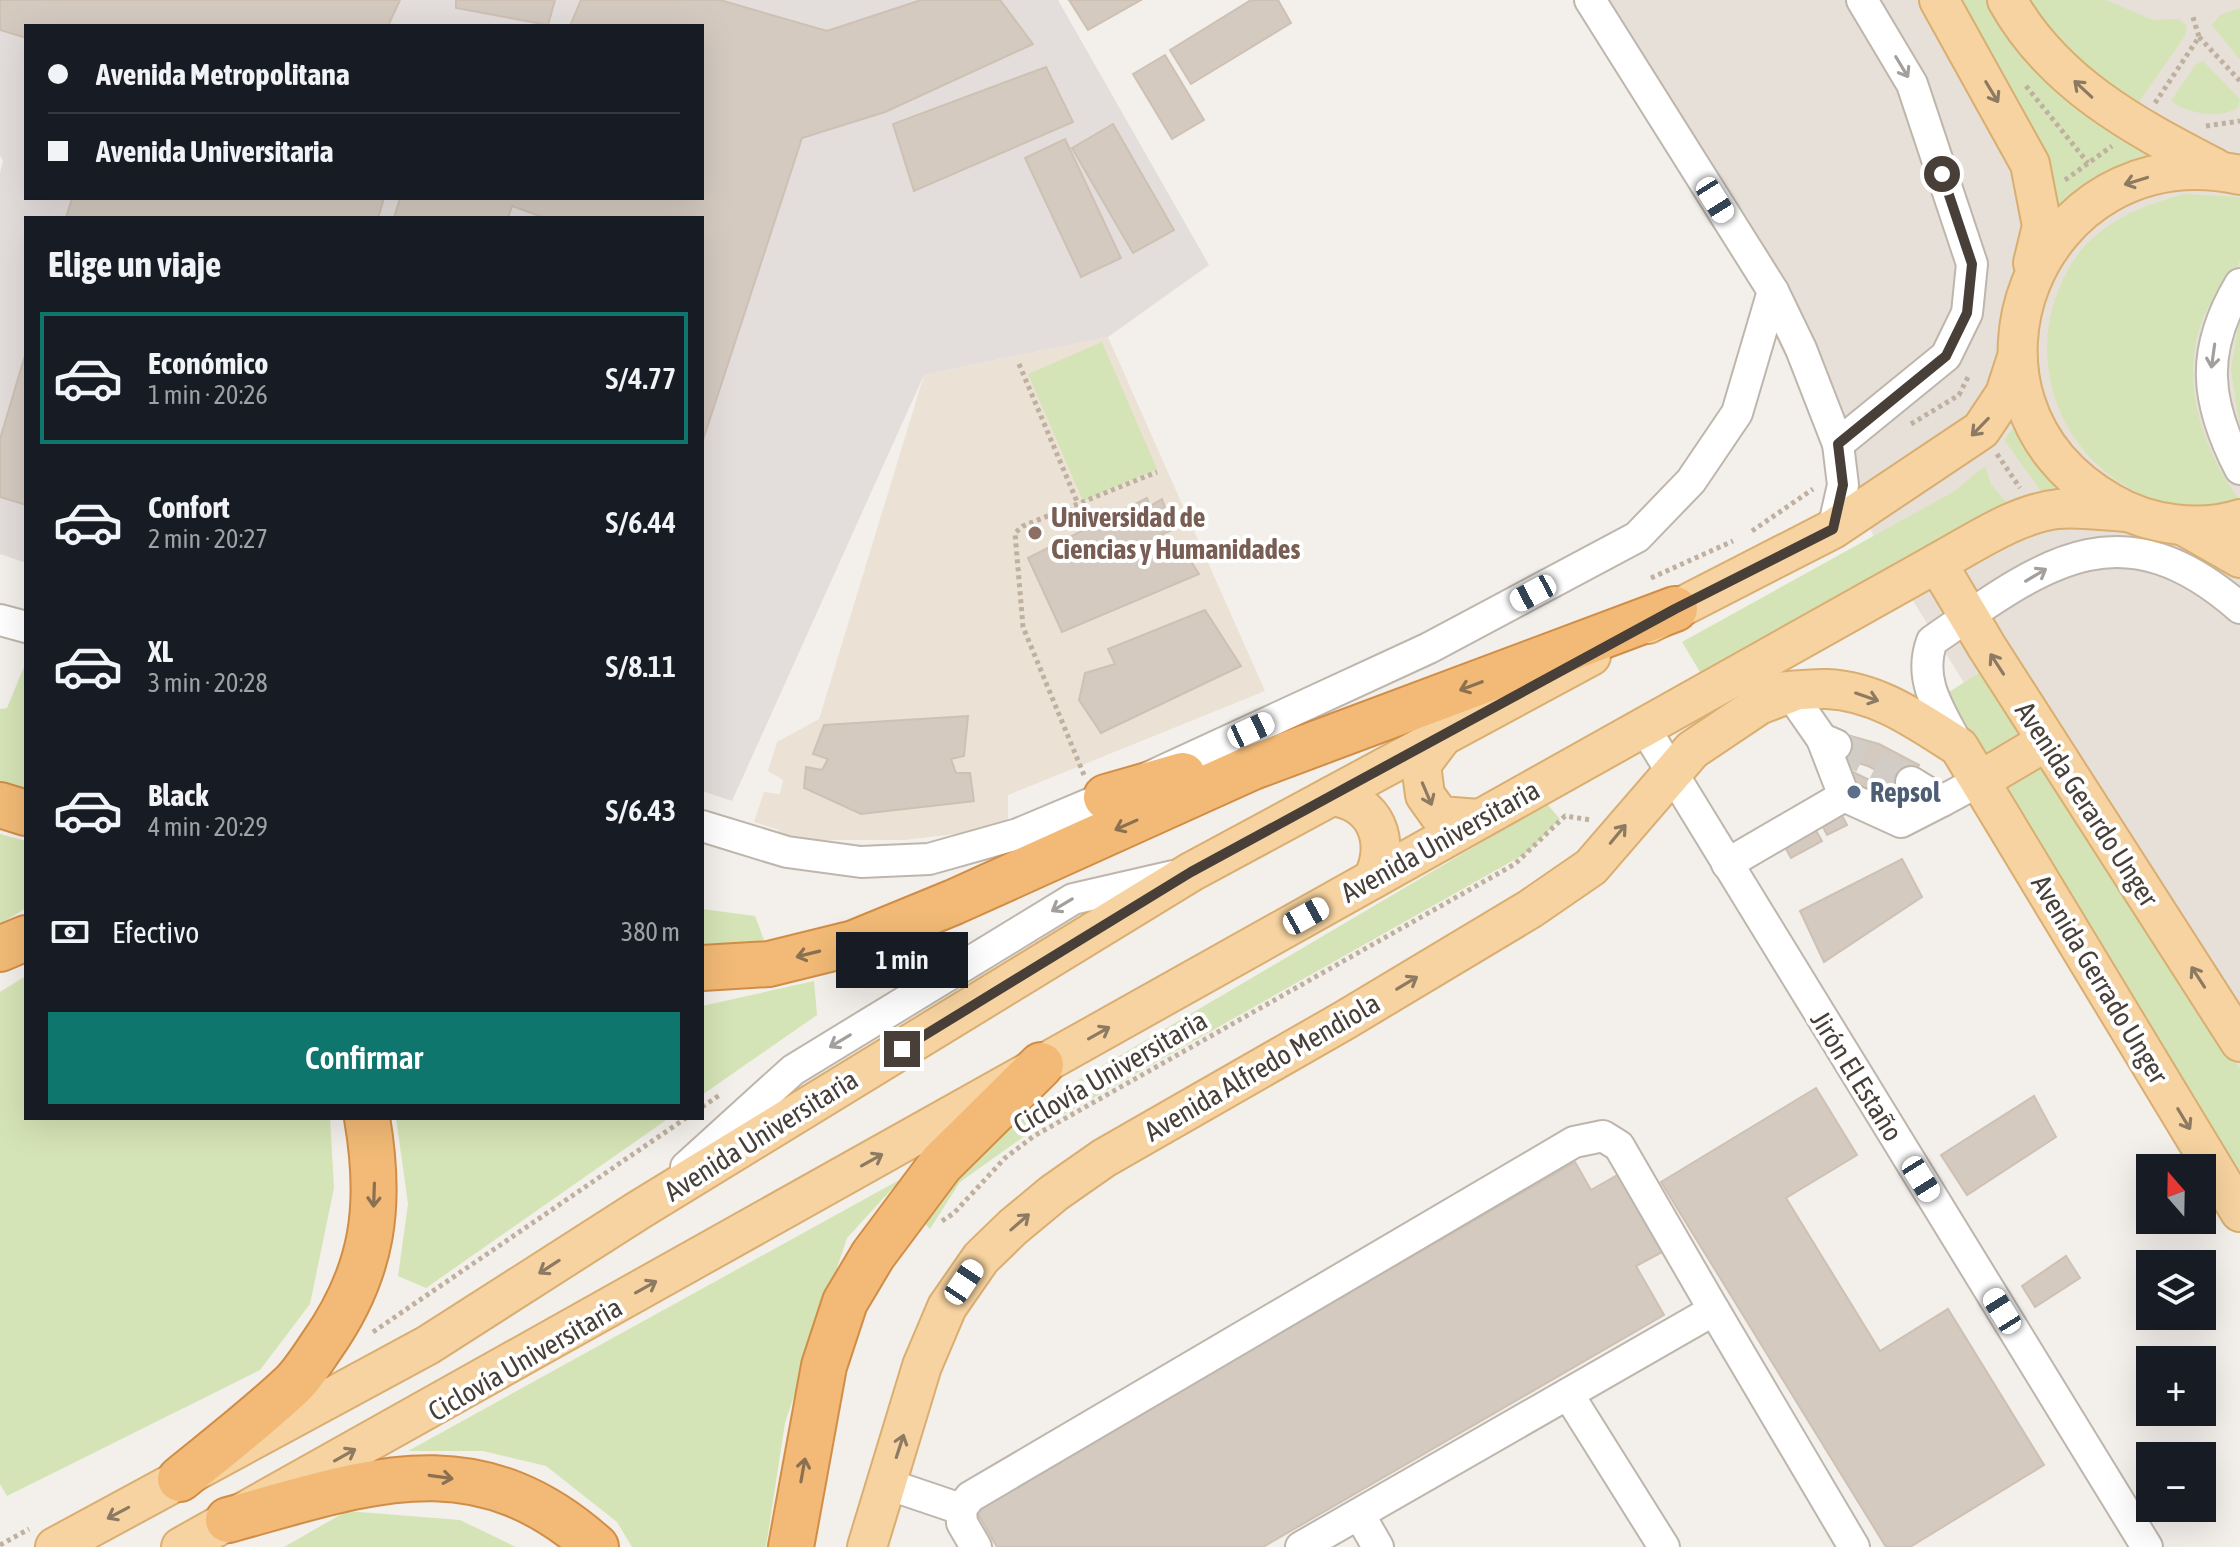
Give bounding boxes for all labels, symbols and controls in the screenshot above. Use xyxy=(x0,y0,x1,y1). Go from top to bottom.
one-way arrow xyxy=(1894,55,1910,78)
text: Avenida Metropolitana xyxy=(96,57,350,91)
one-way arrow xyxy=(1984,80,2000,103)
one-way arrow xyxy=(2073,80,2093,98)
text: Avenida Universitaria xyxy=(96,134,334,168)
route start xyxy=(1924,156,1960,192)
car xyxy=(1692,173,1738,227)
one-way arrow xyxy=(2123,174,2149,189)
text: Elige un viaje xyxy=(48,243,221,285)
icon: car xyxy=(52,342,124,414)
one-way arrow xyxy=(2205,343,2220,368)
text: Económico xyxy=(148,346,268,380)
text: S/4.77 xyxy=(606,361,676,395)
text: 1 min · 20:26 xyxy=(148,380,268,410)
one-way arrow xyxy=(1970,417,1989,437)
icon: car xyxy=(52,486,124,558)
text: Confort xyxy=(148,490,230,524)
place label: Universidad de Ciencias y Humanidades xyxy=(1051,501,1301,565)
text: S/6.44 xyxy=(606,505,676,539)
text: 2 min · 20:27 xyxy=(148,524,268,554)
marker: Universidad de Ciencias y Humanidades xyxy=(1026,524,1044,542)
one-way arrow xyxy=(2024,567,2047,583)
car xyxy=(1506,571,1560,615)
icon: car xyxy=(52,630,124,702)
text: XL xyxy=(148,634,173,668)
text: S/8.11 xyxy=(606,649,676,683)
one-way arrow xyxy=(1989,653,2006,675)
text: 3 min · 20:28 xyxy=(148,668,268,698)
one-way arrow xyxy=(1459,680,1484,694)
one-way arrow xyxy=(1854,691,1879,705)
street label: Avenida Gerardo Unger xyxy=(2009,696,2165,913)
car xyxy=(1224,709,1278,751)
street label: Avenida Universitaria xyxy=(1335,773,1545,909)
icon: car xyxy=(52,774,124,846)
place label: Repsol xyxy=(1870,776,1941,808)
text: Black xyxy=(148,778,208,812)
one-way arrow xyxy=(1420,782,1435,806)
marker: Repsol xyxy=(1845,783,1863,801)
text: S/6.43 xyxy=(606,793,676,827)
text: 4 min · 20:29 xyxy=(148,812,268,842)
one-way arrow xyxy=(1114,818,1138,833)
one-way arrow xyxy=(1609,824,1627,845)
street label: Avenida Gerrado Unger xyxy=(2025,869,2175,1090)
car xyxy=(1279,894,1333,938)
one-way arrow xyxy=(1051,897,1074,913)
icon: cash xyxy=(48,910,92,954)
text: Efectivo xyxy=(112,915,199,949)
text: 380 m xyxy=(621,917,680,947)
callout: 1 min xyxy=(836,933,968,989)
text: 1 min xyxy=(875,945,929,975)
one-way arrow xyxy=(795,947,821,962)
one-way arrow xyxy=(2189,966,2205,989)
one-way arrow xyxy=(1395,975,1418,991)
street label: Avenida Alfredo Mendiola xyxy=(1139,987,1385,1147)
street label: Ciclovía Universitaria xyxy=(1008,1004,1212,1140)
street label: Jirón El Estaño xyxy=(1804,1005,1910,1147)
button: Confirmar xyxy=(48,1012,680,1104)
one-way arrow xyxy=(1087,1024,1110,1040)
route end xyxy=(884,1031,920,1067)
one-way arrow xyxy=(829,1034,852,1050)
street label: Avenida Universitaria xyxy=(659,1063,863,1207)
one-way arrow xyxy=(2176,1107,2192,1130)
one-way arrow xyxy=(860,1152,884,1167)
car xyxy=(1898,1152,1944,1206)
north arrow xyxy=(2136,1154,2216,1234)
map controls xyxy=(2136,1154,2216,1522)
one-way arrow xyxy=(366,1181,382,1208)
one-way arrow xyxy=(1009,1213,1029,1231)
button: layers xyxy=(2136,1250,2216,1330)
car xyxy=(941,1255,987,1309)
one-way arrow xyxy=(539,1259,561,1276)
one-way arrow xyxy=(633,1279,657,1294)
car xyxy=(1979,1284,2025,1338)
street label: Ciclovía Universitaria xyxy=(423,1291,627,1427)
button: + xyxy=(2136,1346,2216,1426)
one-way arrow xyxy=(893,1434,908,1459)
button: − xyxy=(2136,1442,2216,1522)
one-way arrow xyxy=(333,1447,357,1462)
one-way arrow xyxy=(796,1458,811,1483)
one-way arrow xyxy=(427,1470,454,1485)
one-way arrow xyxy=(106,1506,130,1522)

